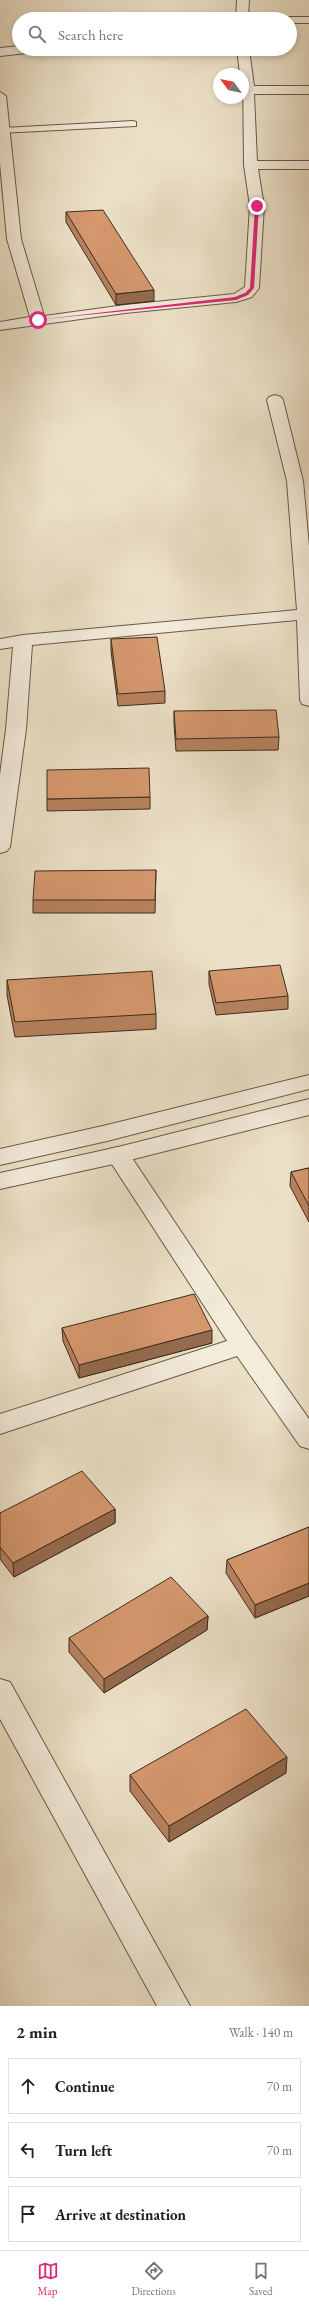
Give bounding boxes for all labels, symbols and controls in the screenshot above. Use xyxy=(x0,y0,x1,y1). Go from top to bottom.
search box xyxy=(12,12,297,56)
icon: search xyxy=(26,23,48,45)
text: Search here xyxy=(58,25,123,44)
north arrow xyxy=(213,68,249,104)
route end xyxy=(248,197,266,215)
route start xyxy=(29,311,47,329)
text: 2 min xyxy=(16,2021,57,2043)
text: Walk · 140 m xyxy=(229,2024,293,2041)
icon: ahead xyxy=(17,2075,39,2097)
text: Continue xyxy=(55,2077,115,2096)
text: 70 m xyxy=(267,2078,292,2095)
icon: left xyxy=(17,2139,39,2161)
text: Turn left xyxy=(55,2141,112,2160)
text: 70 m xyxy=(267,2142,292,2159)
icon: arrive xyxy=(17,2203,39,2225)
text: Arrive at destination xyxy=(55,2205,186,2224)
tab: Map xyxy=(37,2260,59,2298)
tab: Directions xyxy=(132,2260,176,2298)
tab: Saved xyxy=(249,2260,272,2298)

